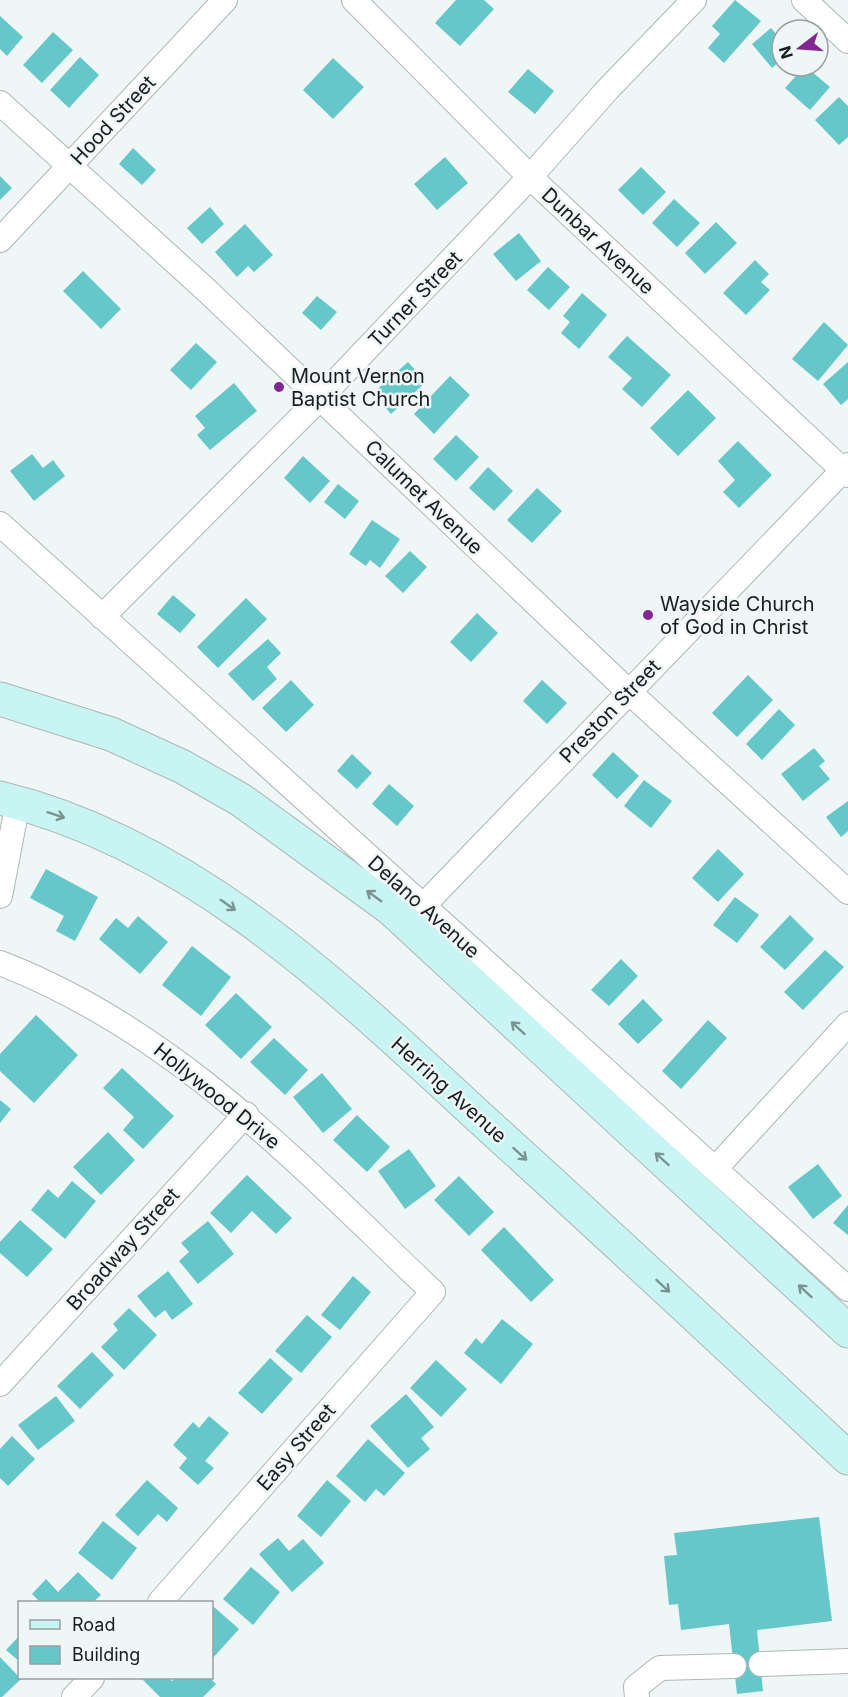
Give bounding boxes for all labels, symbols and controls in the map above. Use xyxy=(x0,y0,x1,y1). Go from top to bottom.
north arrow xyxy=(770,18,830,78)
text: N xyxy=(774,44,797,61)
street label: Hood Street xyxy=(66,70,161,170)
street label: Dunbar Avenue xyxy=(537,183,659,299)
street label: Turner Street xyxy=(363,246,467,352)
place label: Mount Vernon Baptist Church xyxy=(291,364,430,411)
marker: Mount Vernon Baptist Church xyxy=(272,380,286,394)
street label: Calumet Avenue xyxy=(360,435,488,559)
place label: Wayside Church of God in Christ xyxy=(660,592,815,639)
marker: Wayside Church of God in Christ xyxy=(641,608,655,622)
street label: Preston Street xyxy=(555,654,666,768)
one-way arrow xyxy=(46,810,65,821)
street label: Delano Avenue xyxy=(363,851,485,963)
one-way arrow xyxy=(366,890,382,903)
one-way arrow xyxy=(219,899,235,911)
one-way arrow xyxy=(510,1021,525,1035)
street label: Herring Avenue xyxy=(386,1032,512,1148)
street label: Hollywood Drive xyxy=(149,1038,285,1154)
one-way arrow xyxy=(512,1147,527,1161)
one-way arrow xyxy=(654,1152,669,1166)
street label: Broadway Street xyxy=(62,1182,185,1315)
one-way arrow xyxy=(656,1279,671,1293)
one-way arrow xyxy=(798,1285,813,1299)
street label: Easy Street xyxy=(252,1398,340,1495)
legend xyxy=(18,1601,213,1679)
text: Road xyxy=(72,1614,115,1635)
text: Building xyxy=(72,1644,140,1665)

